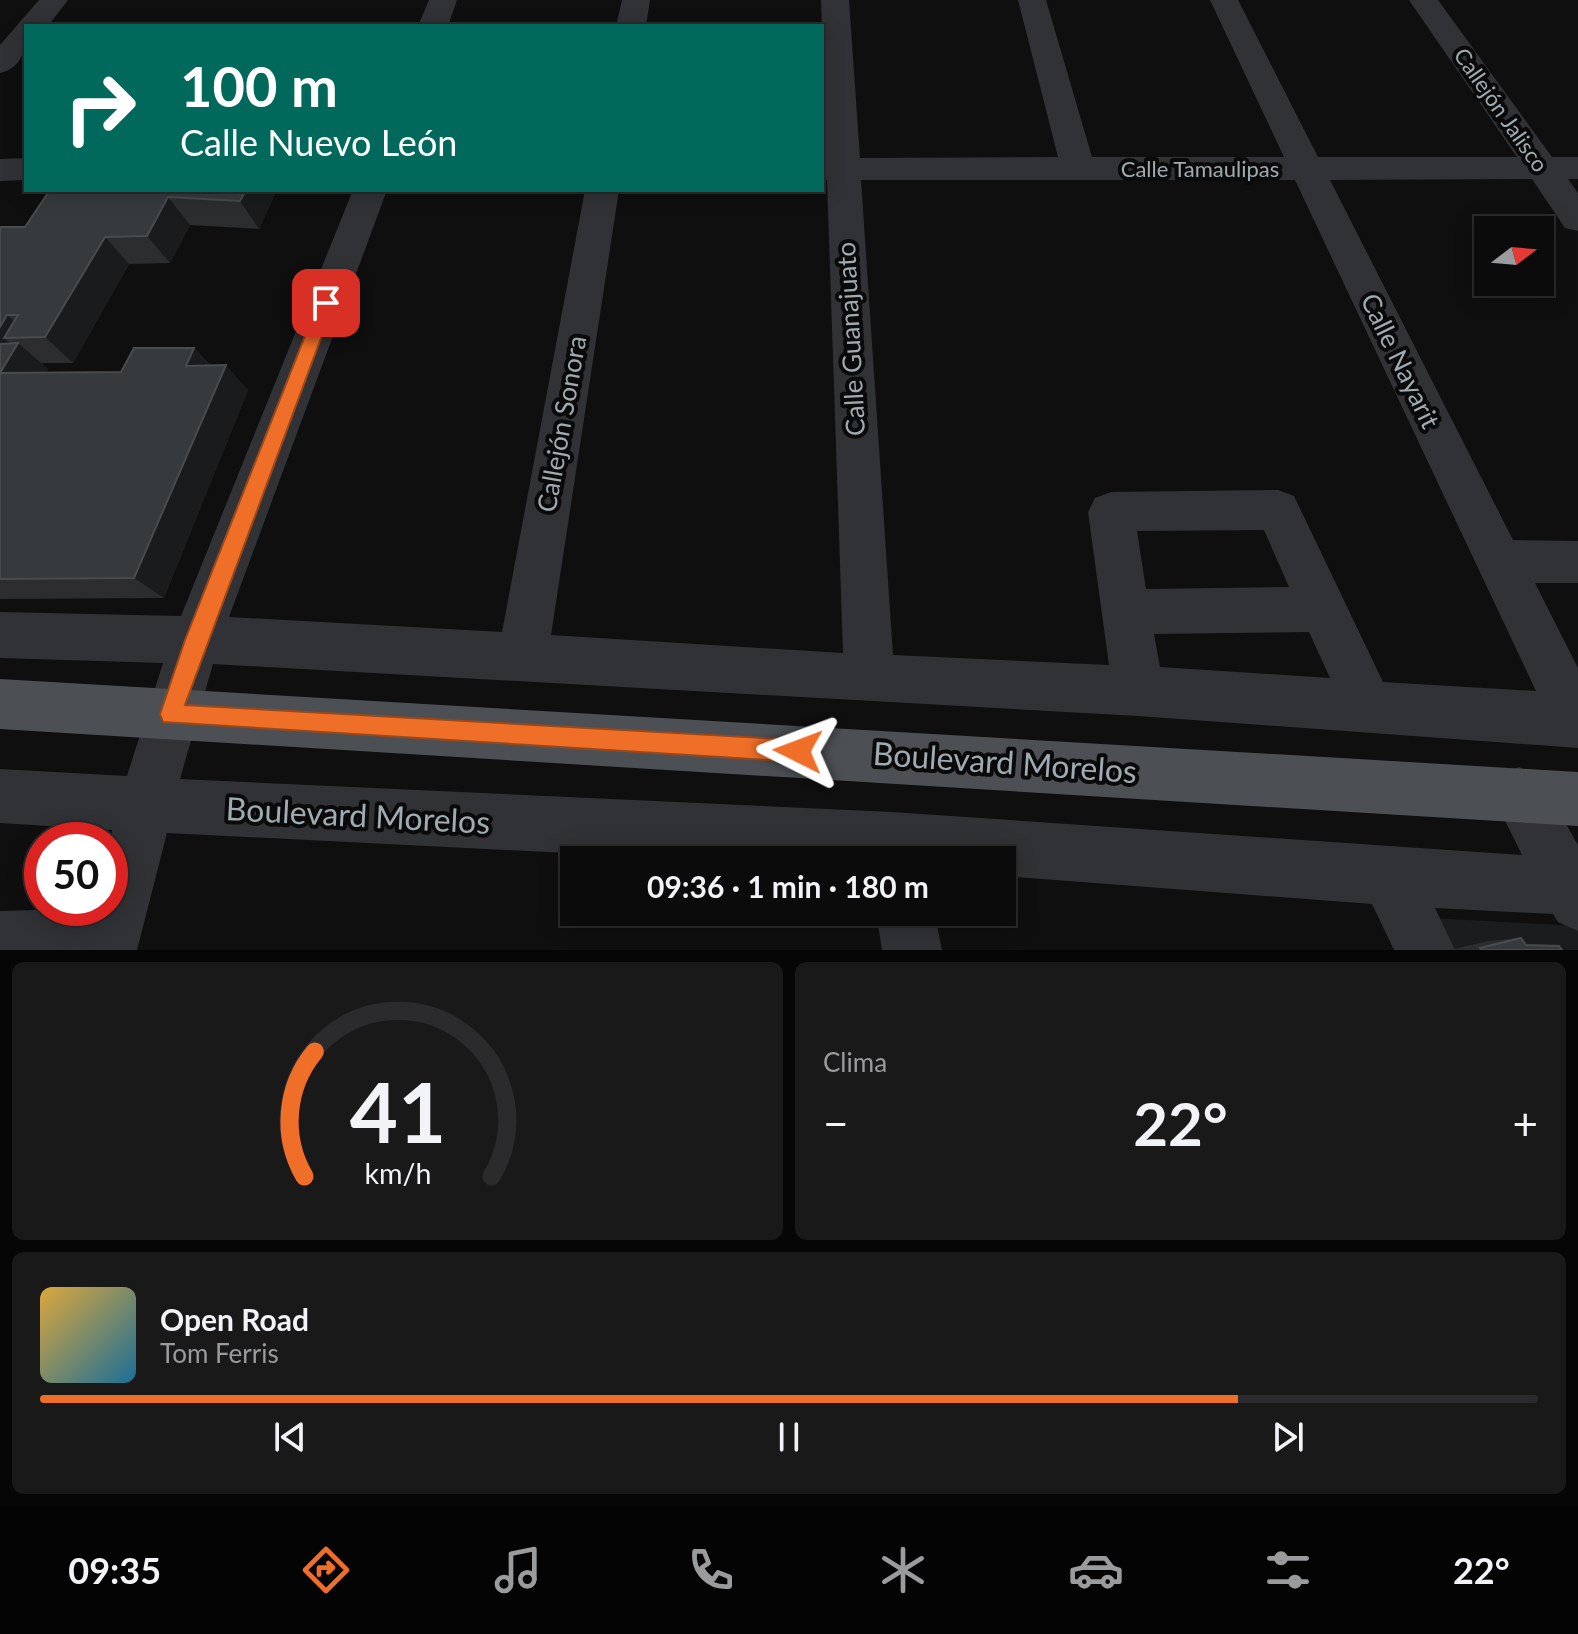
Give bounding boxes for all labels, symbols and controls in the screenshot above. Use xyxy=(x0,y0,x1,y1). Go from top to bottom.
street label: Callejón Jalisco xyxy=(1449,42,1554,177)
text: 100 m xyxy=(180,52,338,119)
icon: right xyxy=(48,56,152,160)
text: Calle Nuevo León xyxy=(180,120,457,164)
street label: Calle Tamaulipas xyxy=(1121,155,1279,182)
north arrow xyxy=(1474,216,1554,296)
map controls xyxy=(1474,216,1554,296)
street label: Calle Guanajuato xyxy=(829,241,871,437)
pin xyxy=(292,269,360,337)
icon: arrive xyxy=(304,281,348,325)
street label: Calle Nayarit xyxy=(1354,288,1448,434)
street label: Callejón Sonora xyxy=(530,333,592,515)
position arrow xyxy=(756,709,840,793)
street label: Boulevard Morelos xyxy=(872,733,1138,790)
street label: Boulevard Morelos xyxy=(225,788,491,841)
speed limit sign: 50 xyxy=(24,822,128,926)
text: 09:36 · 1 min · 180 m xyxy=(647,868,929,904)
text: Clima xyxy=(823,1046,887,1078)
text: 41 xyxy=(349,1061,446,1161)
text: 22° xyxy=(1133,1087,1228,1159)
text: − xyxy=(823,1097,849,1149)
text: + xyxy=(1512,1097,1538,1149)
text: km/h xyxy=(364,1156,431,1190)
text: Open Road xyxy=(160,1301,309,1337)
text: Tom Ferris xyxy=(160,1337,279,1369)
icon: previous xyxy=(268,1415,312,1459)
icon: pause xyxy=(767,1415,811,1459)
icon: next xyxy=(1266,1415,1310,1459)
icon: directions xyxy=(298,1542,354,1598)
icon: music xyxy=(490,1542,546,1598)
icon: phone xyxy=(683,1542,739,1598)
icon: climate xyxy=(875,1542,931,1598)
icon: car xyxy=(1068,1542,1124,1598)
icon: filters xyxy=(1260,1542,1316,1598)
text: 09:35 xyxy=(68,1548,161,1592)
text: 22° xyxy=(1453,1548,1510,1592)

